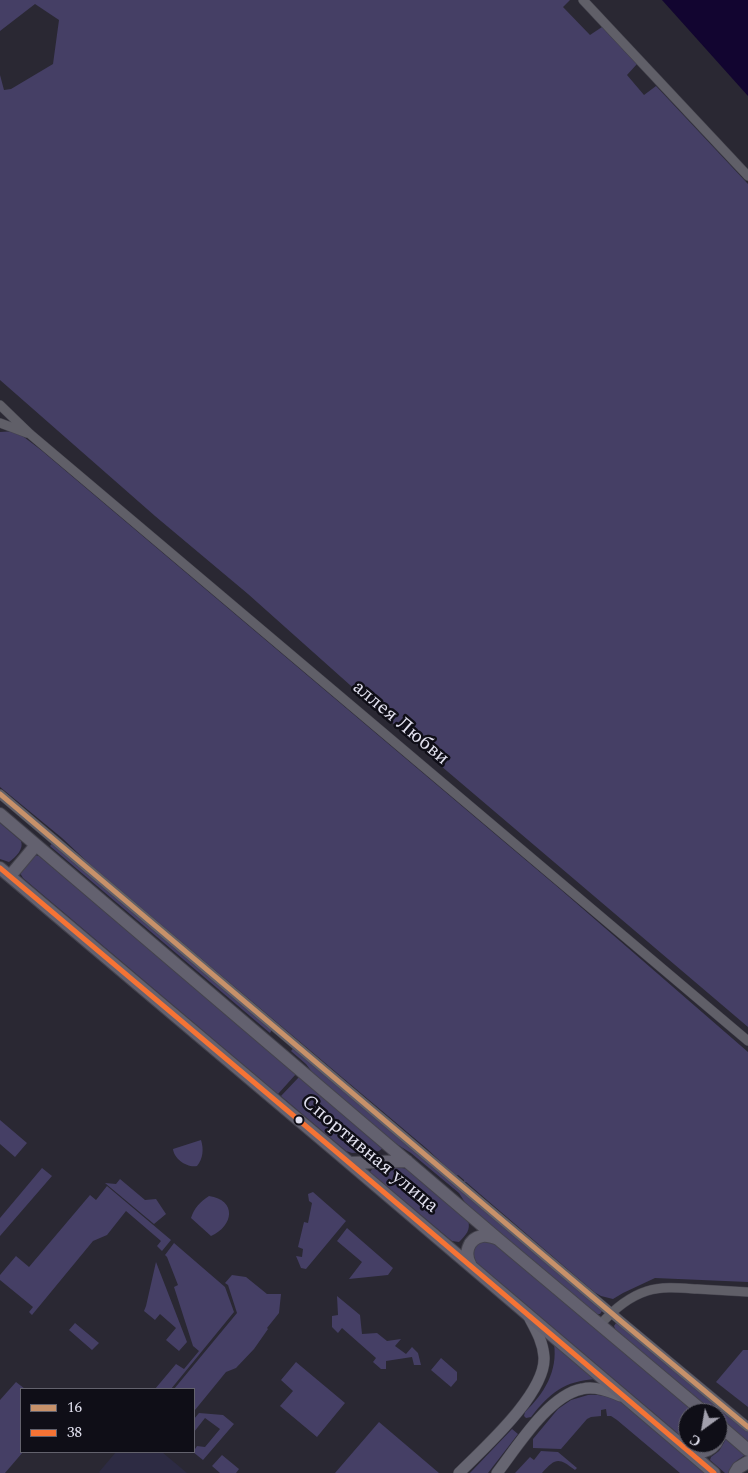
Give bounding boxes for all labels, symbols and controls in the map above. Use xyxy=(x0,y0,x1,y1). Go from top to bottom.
street label: аллея Любви xyxy=(347,677,453,771)
street label: Спортивная улица xyxy=(296,1091,442,1219)
unlabelled marker xyxy=(294,1115,304,1125)
legend xyxy=(20,1388,195,1453)
text: 16 xyxy=(67,1396,82,1419)
north arrow xyxy=(678,1403,728,1453)
text: 38 xyxy=(67,1421,82,1444)
text: С xyxy=(686,1429,705,1452)

